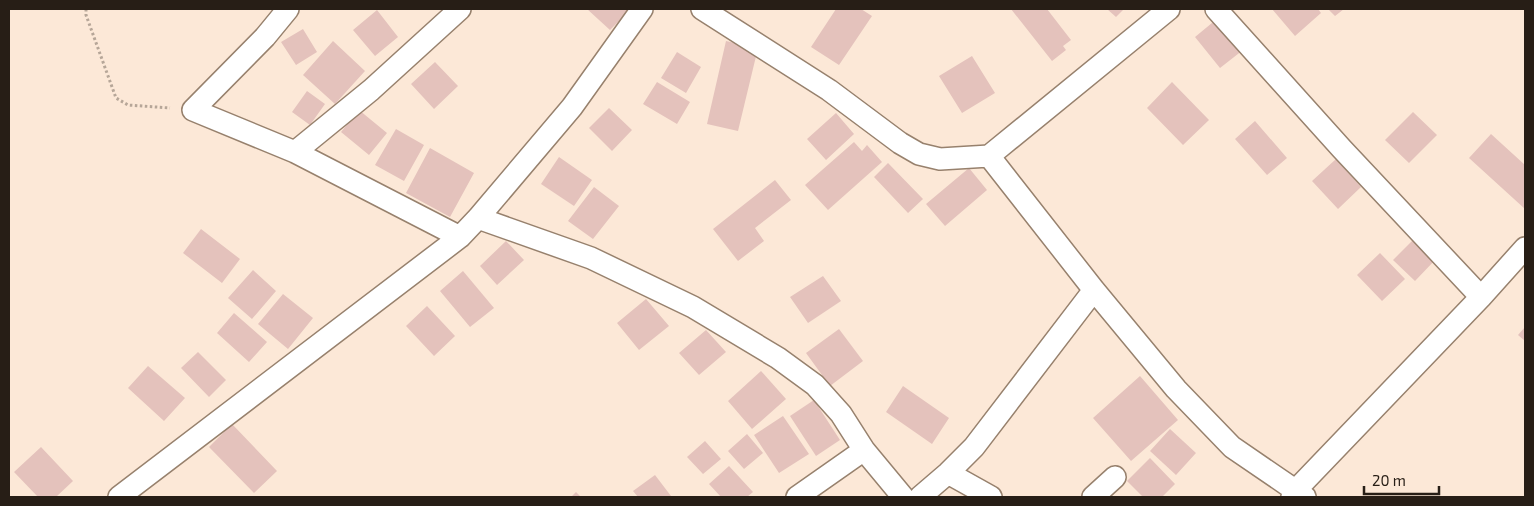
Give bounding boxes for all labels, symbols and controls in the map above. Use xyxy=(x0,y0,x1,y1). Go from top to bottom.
scale bar xyxy=(1364,464,1439,496)
text: 20 m xyxy=(1372,471,1406,489)

